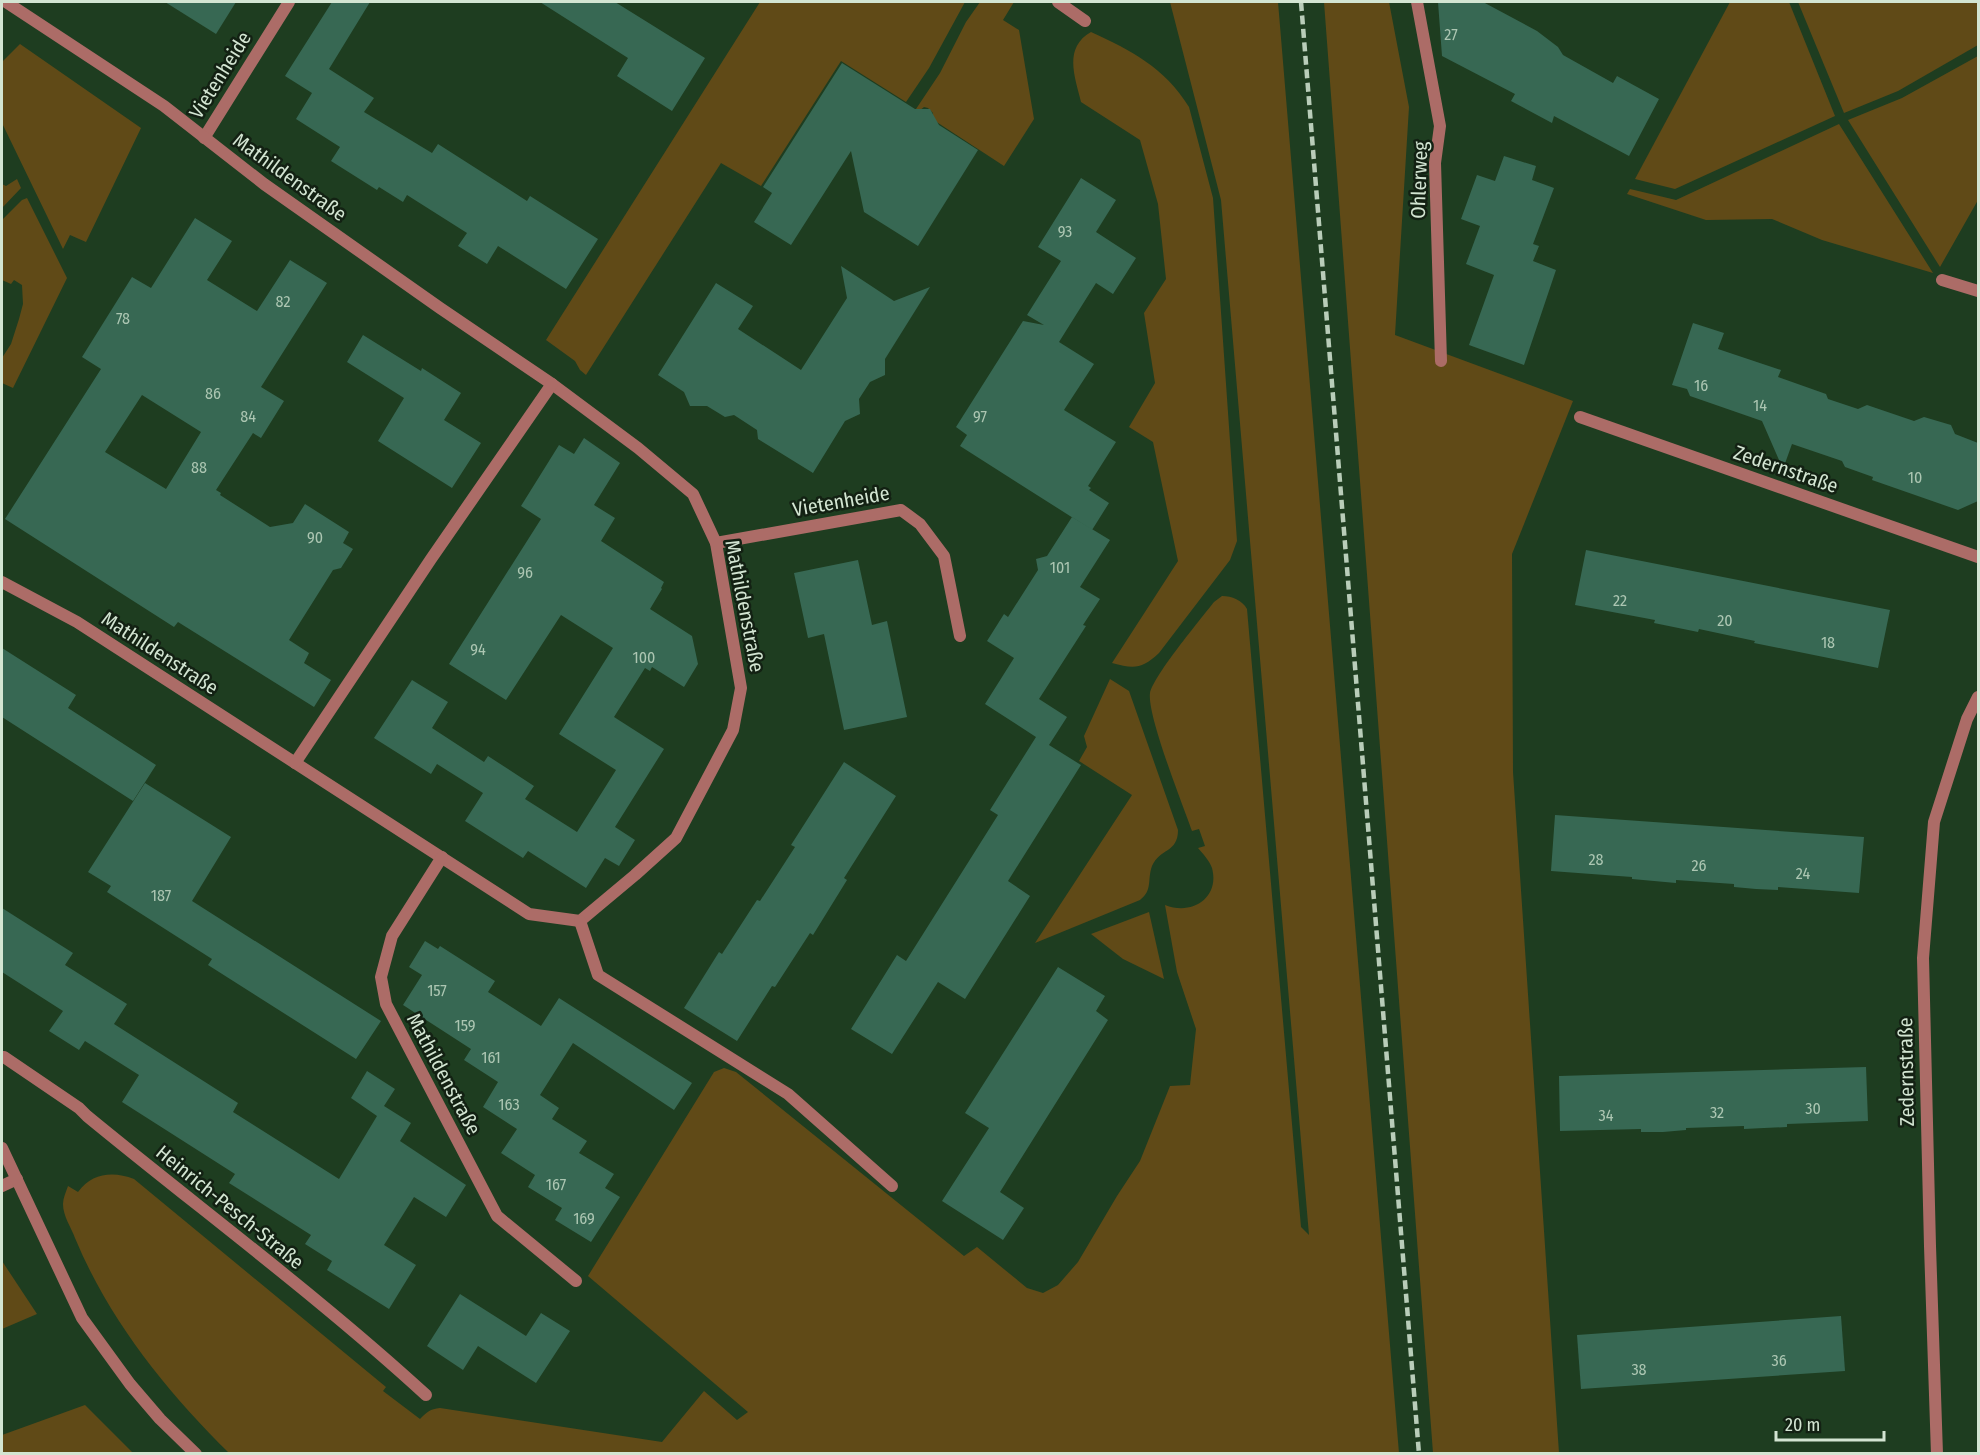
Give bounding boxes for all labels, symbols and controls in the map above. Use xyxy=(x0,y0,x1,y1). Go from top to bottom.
house number: 27 xyxy=(1444,25,1458,44)
street label: Vietenheide xyxy=(184,27,256,123)
street label: Mathildenstraße xyxy=(229,128,351,226)
street label: Ohlerweg xyxy=(1406,140,1432,219)
house number: 93 xyxy=(1058,222,1072,241)
house number: 82 xyxy=(276,292,290,311)
house number: 78 xyxy=(116,309,130,328)
house number: 16 xyxy=(1694,376,1708,395)
house number: 86 xyxy=(205,384,221,403)
house number: 14 xyxy=(1753,396,1767,415)
house number: 84 xyxy=(240,407,256,426)
house number: 97 xyxy=(973,407,988,426)
street label: Zedernstraße xyxy=(1731,440,1841,498)
house number: 88 xyxy=(191,458,207,477)
house number: 10 xyxy=(1908,468,1922,487)
street label: Vietenheide xyxy=(791,481,891,521)
house number: 90 xyxy=(307,528,323,547)
street label: Mathildenstraße xyxy=(720,538,770,674)
house number: 101 xyxy=(1050,558,1070,577)
house number: 96 xyxy=(517,563,533,582)
house number: 22 xyxy=(1613,591,1627,610)
street label: Mathildenstraße xyxy=(97,606,223,700)
house number: 20 xyxy=(1717,611,1733,630)
house number: 18 xyxy=(1821,633,1835,652)
house number: 94 xyxy=(470,640,486,659)
house number: 100 xyxy=(633,648,655,667)
house number: 28 xyxy=(1588,850,1604,869)
house number: 26 xyxy=(1692,856,1707,875)
house number: 24 xyxy=(1796,864,1810,883)
house number: 187 xyxy=(151,886,172,905)
house number: 157 xyxy=(427,981,447,1000)
street label: Mathildenstraße xyxy=(402,1009,486,1139)
house number: 159 xyxy=(454,1016,476,1035)
street label: Zedernstraße xyxy=(1893,1017,1919,1127)
house number: 161 xyxy=(481,1048,501,1067)
house number: 163 xyxy=(498,1095,520,1114)
house number: 30 xyxy=(1805,1099,1821,1118)
house number: 32 xyxy=(1710,1103,1724,1122)
house number: 34 xyxy=(1599,1106,1614,1125)
street label: Heinrich-Pesch-Straße xyxy=(151,1140,309,1274)
house number: 167 xyxy=(546,1175,567,1194)
house number: 169 xyxy=(573,1209,595,1228)
house number: 36 xyxy=(1771,1351,1787,1370)
house number: 38 xyxy=(1631,1360,1647,1379)
scale bar xyxy=(1776,1404,1884,1442)
text: 20 m xyxy=(1785,1414,1820,1436)

